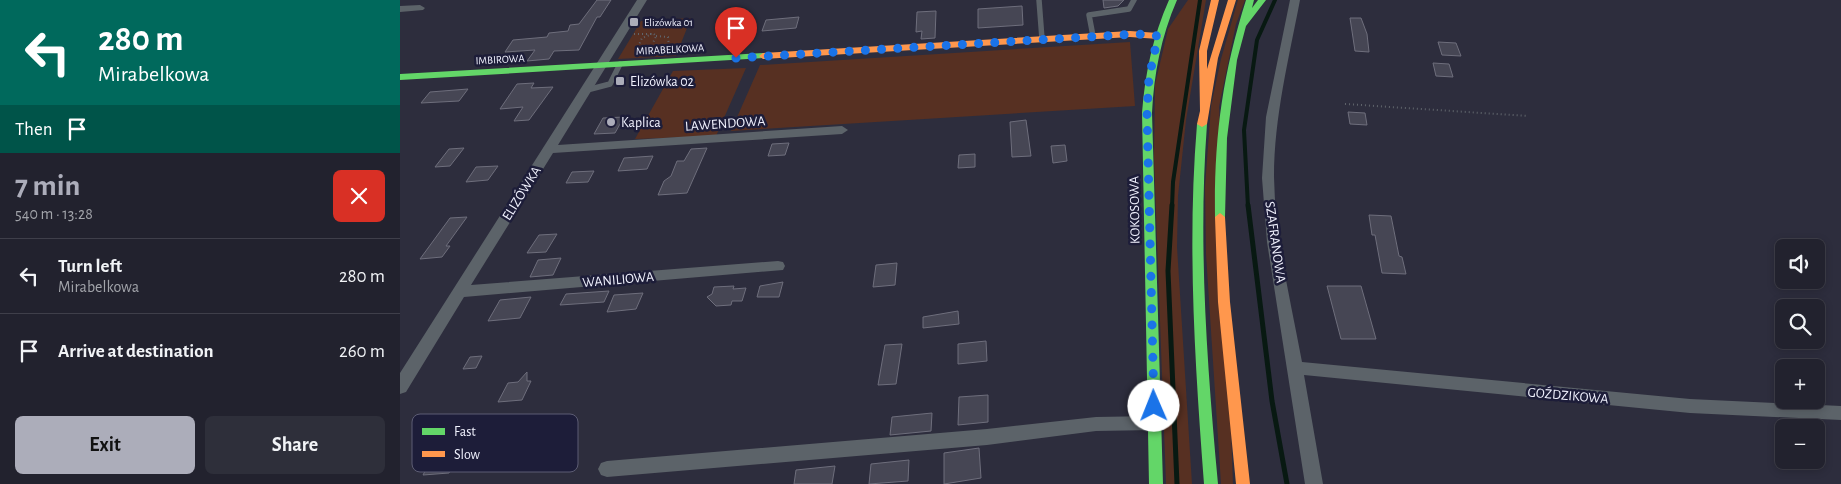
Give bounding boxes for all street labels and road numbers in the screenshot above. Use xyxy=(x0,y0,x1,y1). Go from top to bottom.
street label: MIRABELKOWA xyxy=(636,42,705,57)
street label: IMBIROWA xyxy=(475,53,526,66)
street label: LAWENDOWA xyxy=(684,114,766,134)
street label: ELIZÓWKA xyxy=(497,163,544,223)
street label: KOKOSOWA xyxy=(1127,176,1143,244)
street label: SZAFRANOWA xyxy=(1262,200,1288,284)
street label: WANILIOWA xyxy=(582,270,655,290)
street label: GOŹDZIKOWA xyxy=(1527,382,1609,407)

